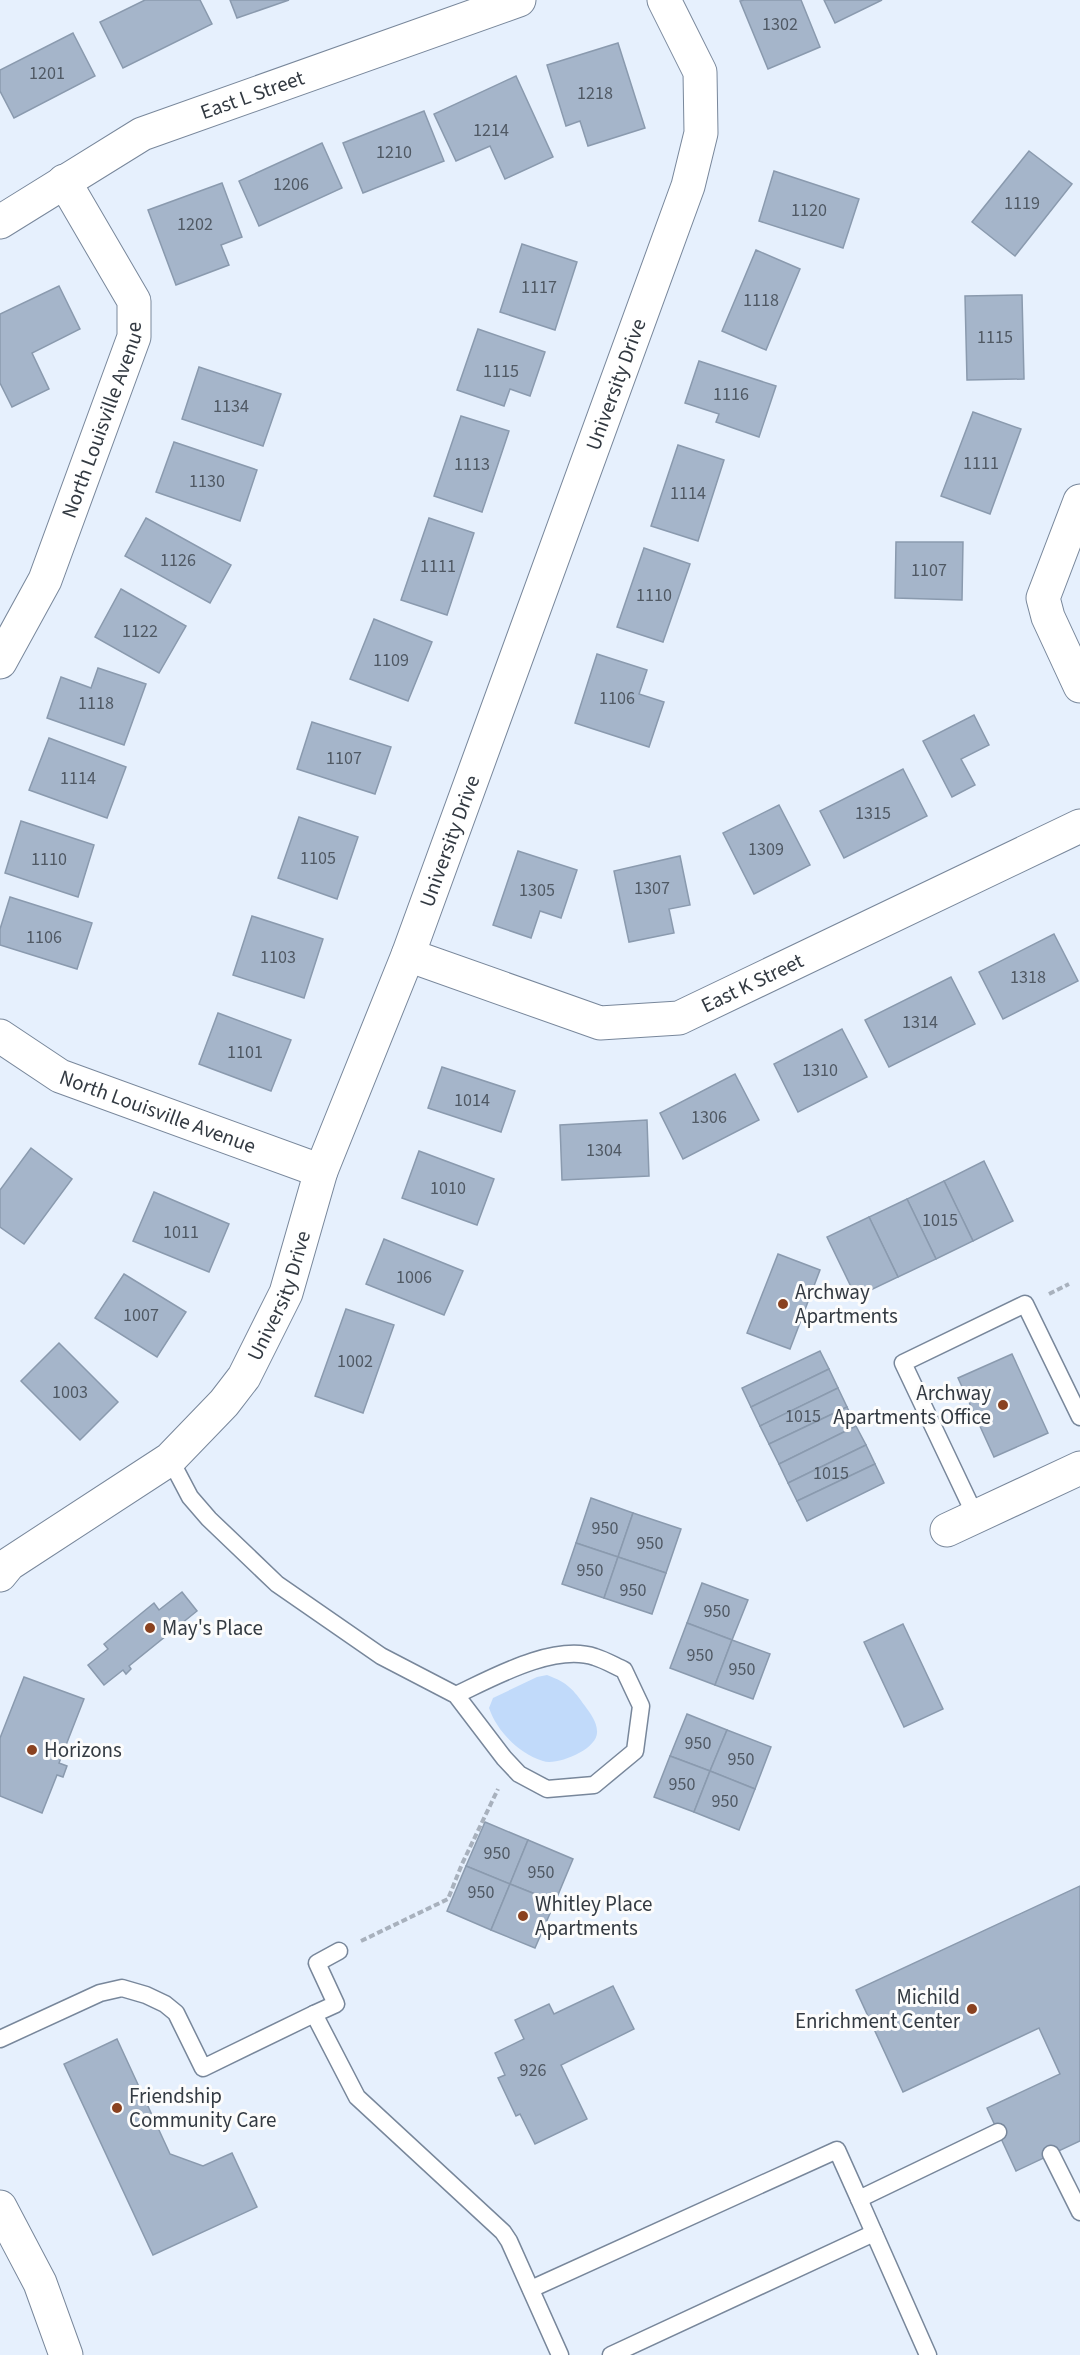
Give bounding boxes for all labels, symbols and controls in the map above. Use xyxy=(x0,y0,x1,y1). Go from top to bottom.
house number: 1302 xyxy=(762,12,798,37)
house number: 1201 xyxy=(29,61,65,86)
street label: East L Street xyxy=(196,63,308,127)
house number: 1218 xyxy=(577,81,613,106)
house number: 1214 xyxy=(473,118,509,143)
house number: 1210 xyxy=(376,140,412,165)
house number: 1206 xyxy=(273,172,309,197)
house number: 1119 xyxy=(1004,191,1040,216)
house number: 1120 xyxy=(791,198,827,223)
house number: 1202 xyxy=(177,212,213,237)
house number: 1117 xyxy=(521,275,557,300)
house number: 1118 xyxy=(743,288,779,313)
street label: University Drive xyxy=(578,314,654,454)
street label: North Louisville Avenue xyxy=(54,322,150,522)
house number: 1115 xyxy=(977,325,1013,350)
house number: 1115 xyxy=(483,359,519,384)
house number: 1116 xyxy=(713,382,749,407)
house number: 1134 xyxy=(213,394,249,419)
house number: 1111 xyxy=(963,451,999,476)
house number: 1113 xyxy=(454,452,490,477)
house number: 1130 xyxy=(189,469,225,494)
house number: 1114 xyxy=(670,481,706,506)
house number: 1126 xyxy=(160,548,196,573)
house number: 1111 xyxy=(420,554,456,579)
house number: 1107 xyxy=(911,558,947,583)
house number: 1110 xyxy=(636,583,672,608)
house number: 1122 xyxy=(122,619,158,644)
house number: 1109 xyxy=(373,648,409,673)
house number: 1106 xyxy=(599,686,635,711)
house number: 1118 xyxy=(78,691,114,716)
house number: 1107 xyxy=(326,746,362,771)
house number: 1114 xyxy=(60,766,96,791)
street label: University Drive xyxy=(412,771,487,911)
house number: 1315 xyxy=(855,801,891,826)
house number: 1309 xyxy=(748,837,784,862)
house number: 1105 xyxy=(300,846,336,871)
house number: 1110 xyxy=(31,847,67,872)
house number: 1307 xyxy=(634,876,670,901)
house number: 1305 xyxy=(519,878,555,903)
house number: 1106 xyxy=(26,925,62,950)
house number: 1103 xyxy=(260,945,296,970)
street label: East K Street xyxy=(696,946,808,1020)
house number: 1318 xyxy=(1010,965,1046,990)
house number: 1314 xyxy=(902,1010,938,1035)
house number: 1101 xyxy=(227,1040,263,1065)
house number: 1310 xyxy=(802,1058,838,1083)
street label: North Louisville Avenue xyxy=(55,1062,260,1161)
house number: 1014 xyxy=(454,1088,490,1113)
house number: 1306 xyxy=(691,1105,727,1130)
house number: 1304 xyxy=(586,1138,622,1163)
house number: 1010 xyxy=(430,1176,466,1201)
house number: 1015 xyxy=(922,1208,958,1233)
house number: 1011 xyxy=(163,1220,199,1245)
street label: University Drive xyxy=(239,1227,318,1366)
house number: 1006 xyxy=(396,1265,432,1290)
place label: Archway Apartments xyxy=(795,1277,898,1331)
marker: Archway Apartments xyxy=(776,1297,790,1311)
house number: 1007 xyxy=(123,1303,159,1328)
house number: 1002 xyxy=(337,1349,373,1374)
place label: Archway Apartments Office xyxy=(833,1378,991,1432)
house number: 1003 xyxy=(52,1380,88,1405)
marker: Archway Apartments Office xyxy=(996,1398,1010,1412)
house number: 1015 xyxy=(785,1404,821,1429)
house number: 1015 xyxy=(813,1461,849,1486)
house number: 950 xyxy=(592,1516,618,1541)
house number: 950 xyxy=(637,1531,663,1556)
house number: 950 xyxy=(577,1558,603,1583)
house number: 950 xyxy=(620,1578,646,1603)
house number: 950 xyxy=(704,1599,730,1624)
place label: May's Place xyxy=(162,1613,263,1643)
marker: May's Place xyxy=(143,1621,157,1635)
house number: 950 xyxy=(687,1643,713,1668)
house number: 950 xyxy=(729,1657,755,1682)
house number: 950 xyxy=(685,1731,711,1756)
place label: Horizons xyxy=(44,1735,122,1765)
marker: Horizons xyxy=(25,1743,39,1757)
house number: 950 xyxy=(728,1747,754,1772)
house number: 950 xyxy=(669,1772,695,1797)
house number: 950 xyxy=(712,1789,738,1814)
house number: 950 xyxy=(484,1841,510,1866)
house number: 950 xyxy=(528,1860,554,1885)
house number: 950 xyxy=(468,1880,494,1905)
place label: Whitley Place Apartments xyxy=(535,1889,652,1943)
marker: Whitley Place Apartments xyxy=(516,1909,530,1923)
place label: Michild Enrichment Center xyxy=(795,1982,961,2036)
marker: Michild Enrichment Center xyxy=(965,2002,979,2016)
house number: 926 xyxy=(520,2058,546,2083)
place label: Friendship Community Care xyxy=(129,2081,276,2135)
marker: Friendship Community Care xyxy=(110,2101,124,2115)

